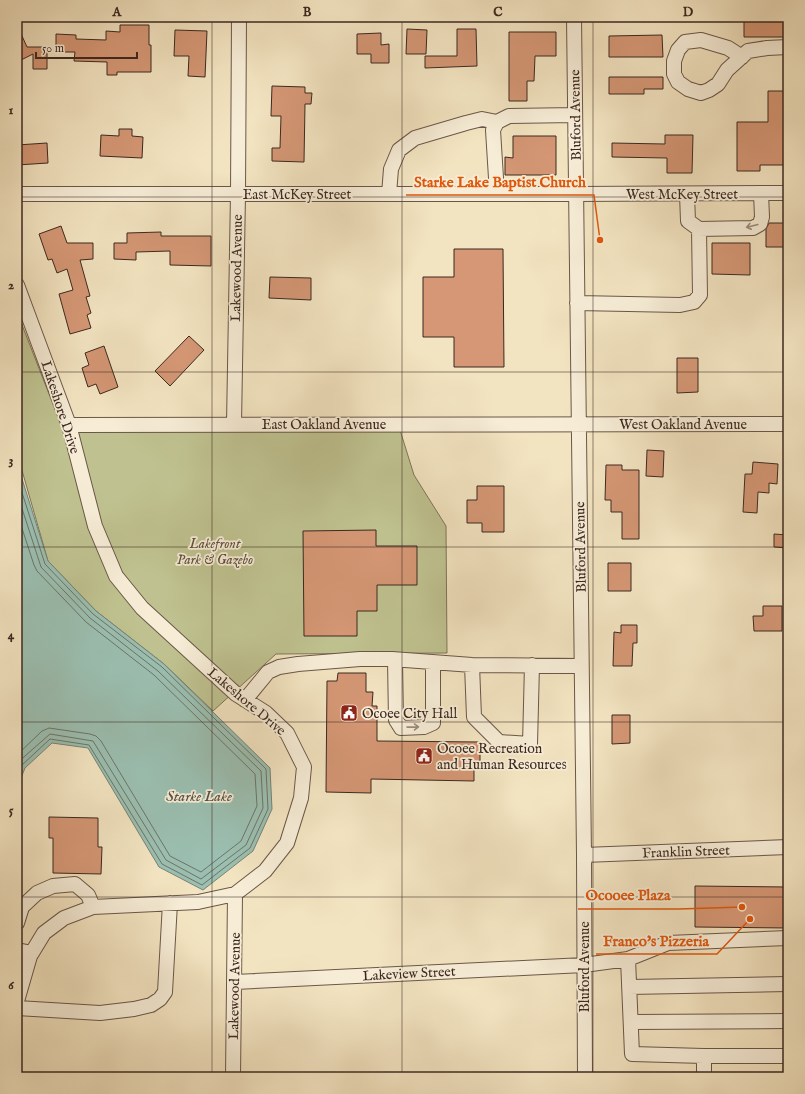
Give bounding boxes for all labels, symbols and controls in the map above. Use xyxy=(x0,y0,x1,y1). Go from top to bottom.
text: A xyxy=(112,4,123,21)
text: B xyxy=(303,4,312,21)
text: C xyxy=(493,4,503,21)
text: D xyxy=(683,4,694,21)
scale bar xyxy=(36,34,137,60)
text: 50 m xyxy=(42,41,64,56)
street label: Bluford Avenue xyxy=(566,69,586,161)
text: 1 xyxy=(9,102,14,119)
callout: Starke Lake Baptist Church xyxy=(406,168,594,195)
text: Starke Lake Baptist Church xyxy=(414,173,587,192)
street label: East McKey Street xyxy=(243,186,352,204)
street label: West McKey Street xyxy=(626,186,738,204)
street label: Lakewood Avenue xyxy=(227,214,247,322)
one-way arrow xyxy=(746,223,759,230)
text: 2 xyxy=(8,277,14,294)
street label: Lakeshore Drive xyxy=(37,358,84,457)
street label: East Oakland Avenue xyxy=(262,416,387,434)
street label: West Oakland Avenue xyxy=(619,416,747,434)
text: 3 xyxy=(9,452,14,469)
street label: Bluford Avenue xyxy=(571,501,591,593)
park label: Lakefront Park & Gazebo xyxy=(177,535,253,569)
text: 4 xyxy=(8,627,15,644)
street label: Lakeshore Drive xyxy=(203,664,290,740)
public building icon: Ocoee City Hall xyxy=(339,703,359,723)
place label: Ocoee City Hall xyxy=(362,705,457,723)
one-way arrow xyxy=(406,724,419,731)
place label: Ocoee Recreation and Human Resources xyxy=(437,740,567,774)
public building icon: Ocoee Recreation and Human Resources xyxy=(414,746,434,766)
water label: Starke Lake xyxy=(166,787,232,806)
text: 5 xyxy=(9,802,14,819)
street label: Franklin Street xyxy=(642,841,730,863)
callout: Ocooee Plaza xyxy=(578,882,679,909)
text: Ocooee Plaza xyxy=(586,886,671,905)
street label: Bluford Avenue xyxy=(576,921,594,1013)
callout: Franco's Pizzeria xyxy=(596,927,717,954)
street label: Lakewood Avenue xyxy=(225,932,245,1040)
text: Franco's Pizzeria xyxy=(603,932,709,951)
street label: Lakeview Street xyxy=(362,963,456,985)
text: 6 xyxy=(8,977,14,994)

